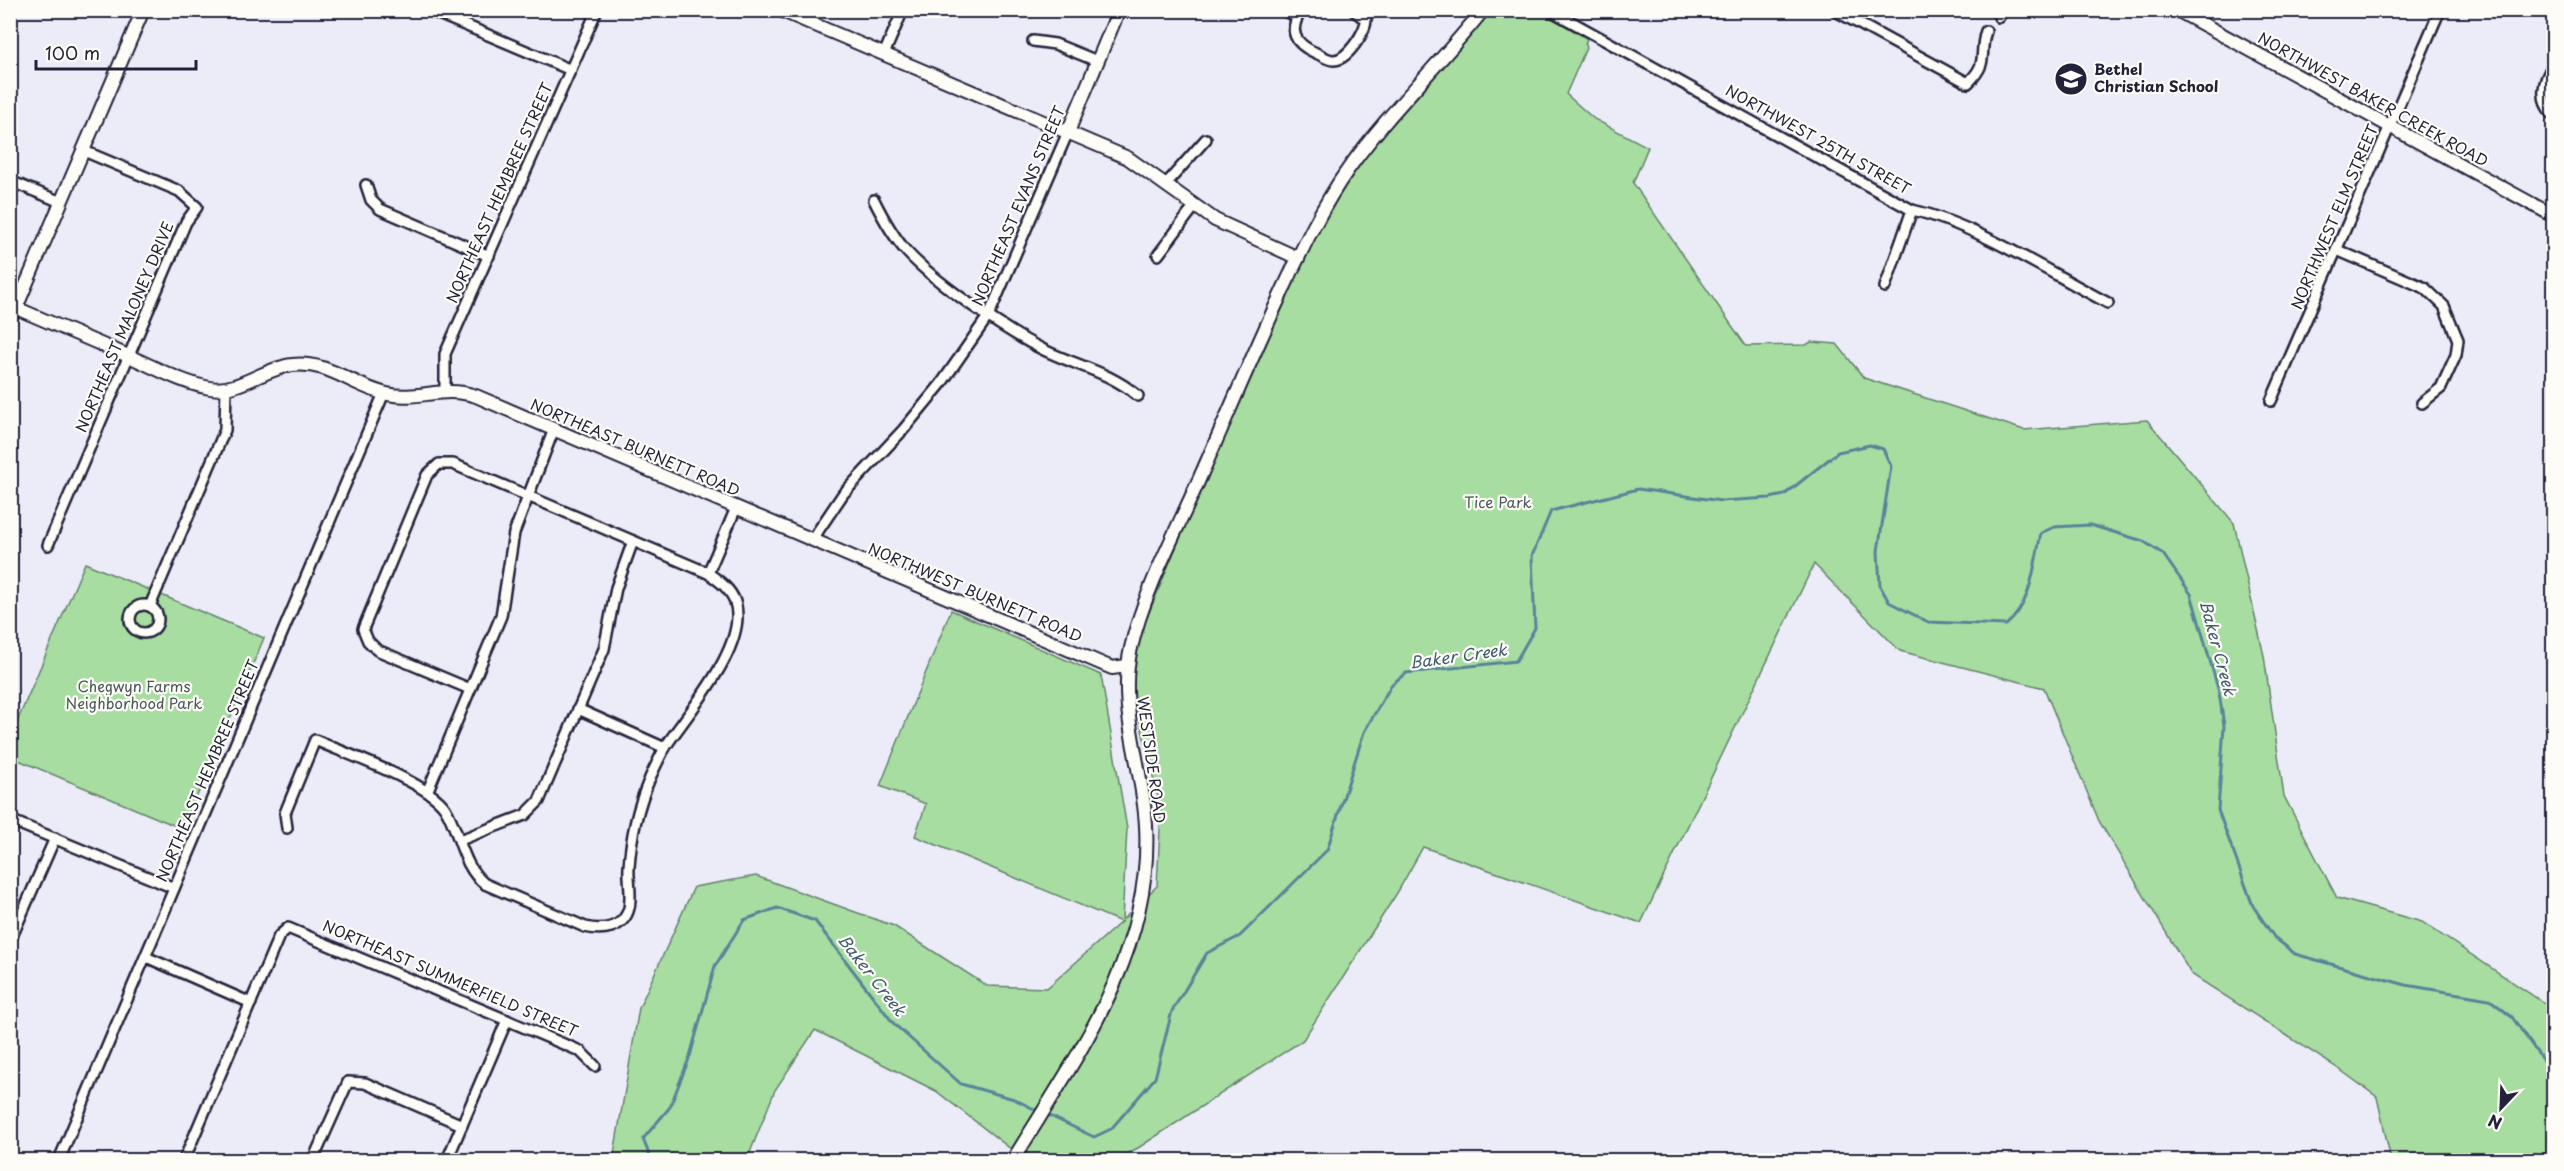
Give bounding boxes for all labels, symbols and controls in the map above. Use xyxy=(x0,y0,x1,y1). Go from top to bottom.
street label: NORTHWEST BAKER CREEK ROAD xyxy=(2254,26,2493,172)
scale bar xyxy=(36,33,196,71)
text: 100 m xyxy=(45,39,100,66)
place label: Bethel Christian School xyxy=(2094,57,2218,97)
school or university icon: Bethel Christian School xyxy=(2053,61,2089,97)
street label: NORTHEAST HEMBREE STREET xyxy=(439,78,558,306)
street label: NORTHWEST 25TH STREET xyxy=(1722,78,1916,200)
street label: NORTHEAST EVANS STREET xyxy=(965,101,1070,309)
street label: NORTHWEST ELM STREET xyxy=(2284,120,2383,313)
street label: NORTHEAST MALONEY DRIVE xyxy=(69,217,179,435)
street label: NORTHEAST BURNETT ROAD xyxy=(527,392,744,501)
park label: Tice Park xyxy=(1464,490,1532,513)
street label: NORTHWEST BURNETT ROAD xyxy=(865,536,1086,647)
water label: Baker Creek xyxy=(2195,597,2244,699)
water label: Baker Creek xyxy=(1408,636,1509,674)
street label: NORTHEAST HEMBREE STREET xyxy=(149,655,264,885)
park label: Chegwyn Farms Neighborhood Park xyxy=(66,674,202,714)
street label: WESTSIDE ROAD xyxy=(1132,695,1173,825)
street label: NORTHEAST SUMMERFIELD STREET xyxy=(320,913,582,1042)
water label: Baker Creek xyxy=(833,928,913,1021)
north arrow xyxy=(2471,1078,2531,1138)
text: N xyxy=(2484,1109,2505,1136)

